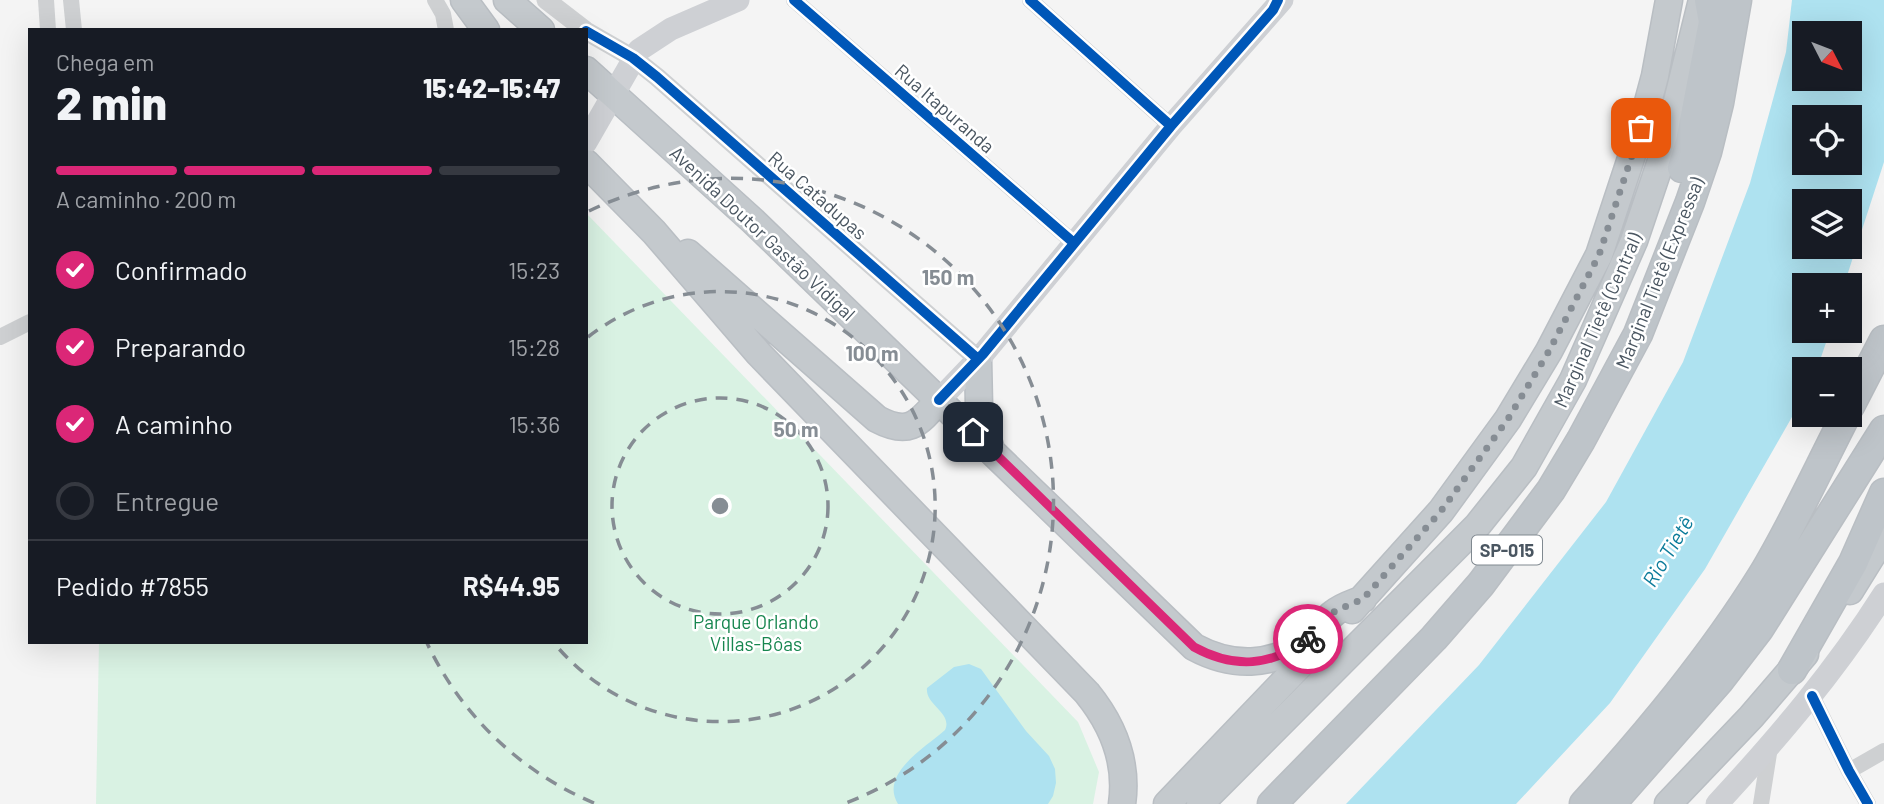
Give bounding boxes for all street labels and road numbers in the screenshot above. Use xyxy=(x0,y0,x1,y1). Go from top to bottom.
street label: Rua Itapuranda xyxy=(891,59,999,157)
street label: Avenida Doutor Gastão Vidigal xyxy=(665,141,861,325)
street label: Rua Catadupas xyxy=(764,146,872,244)
street label: Marginal Tietê (Expressa) xyxy=(1610,173,1708,372)
street label: Marginal Tietê (Central) xyxy=(1548,228,1646,411)
road number: SP-015 xyxy=(1472,536,1542,564)

